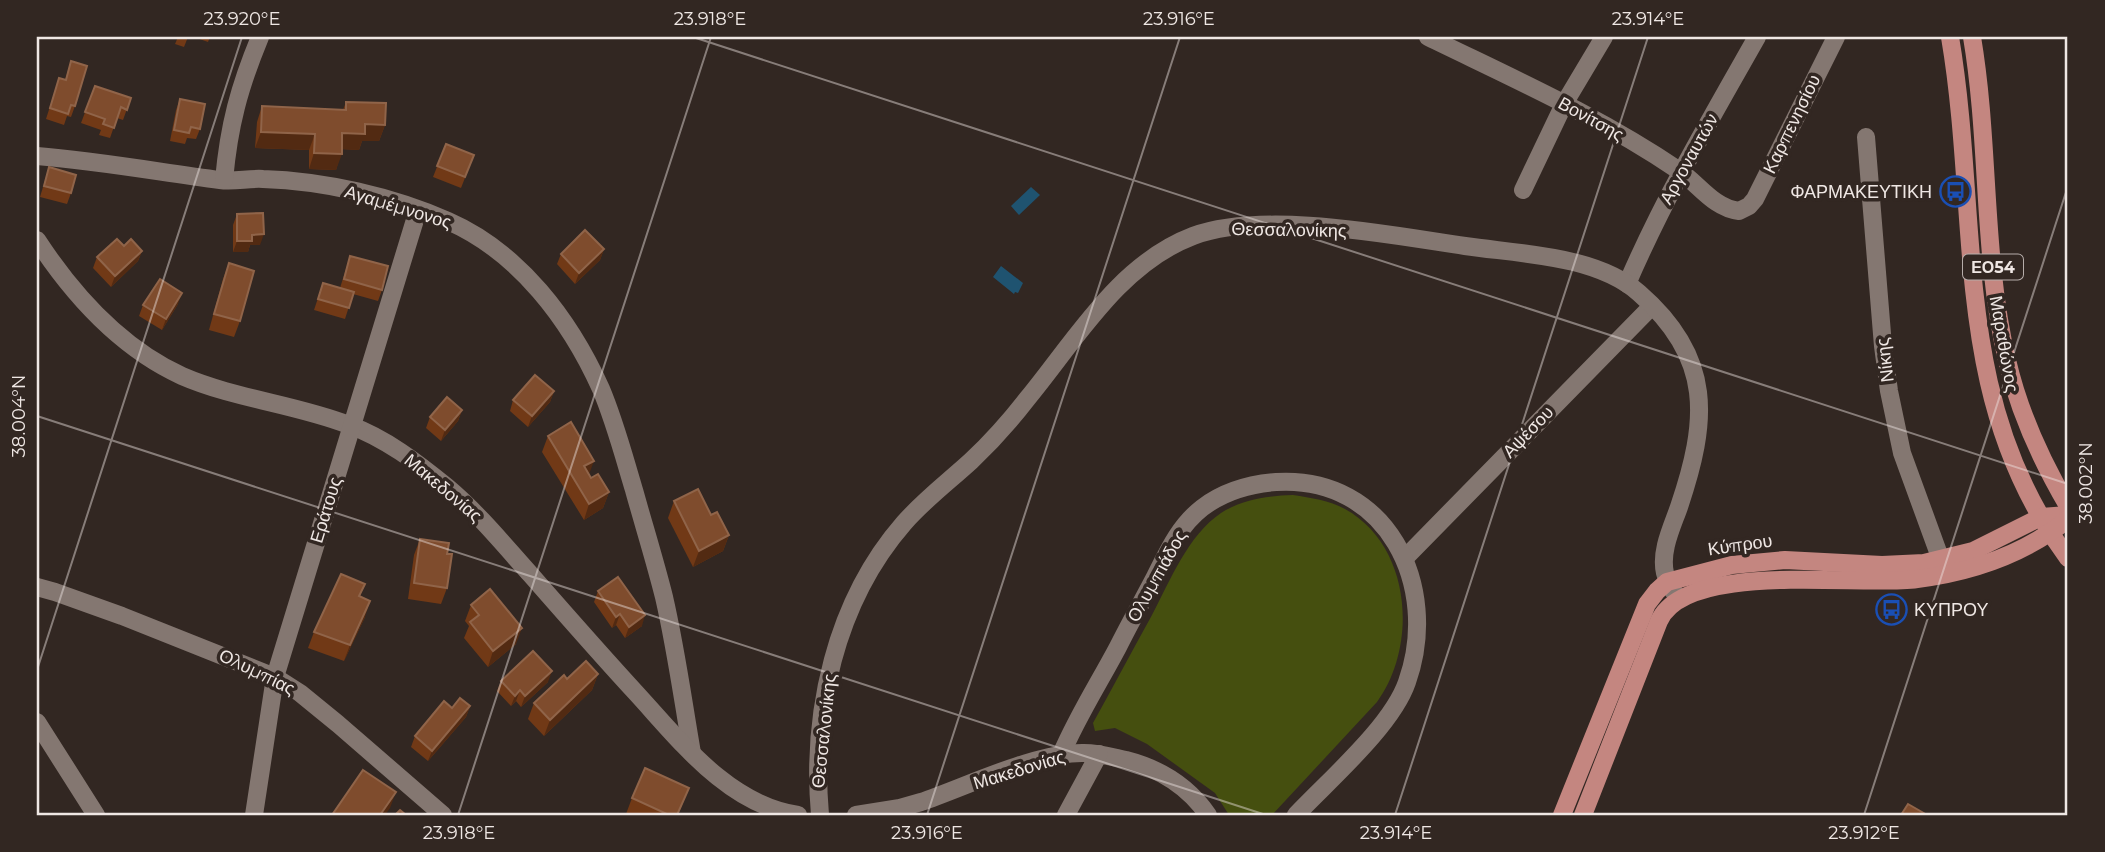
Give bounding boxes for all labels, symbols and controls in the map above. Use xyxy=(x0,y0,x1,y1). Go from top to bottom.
text: 23.920°E xyxy=(204,8,280,30)
text: 23.918°E xyxy=(674,8,746,30)
text: 23.916°E xyxy=(1143,8,1215,30)
text: 23.914°E xyxy=(1612,8,1684,30)
street label: Καρπενησίου xyxy=(1759,71,1825,177)
street label: Βονίτσης xyxy=(1554,92,1628,146)
street label: Αργοναυτών xyxy=(1655,110,1723,208)
bus stop icon: ΦΑΡΜΑΚΕΥΤΙΚΗ xyxy=(1938,175,1972,209)
street label: Αγαμέμνονος xyxy=(342,180,454,234)
place label: ΦΑΡΜΑΚΕΥΤΙΚΗ xyxy=(1790,181,1932,203)
street label: Θεσσαλονίκης xyxy=(1231,218,1347,242)
road number: ΕΟ54 xyxy=(1963,255,2023,280)
street label: Μαραθώνος xyxy=(1985,294,2023,394)
street label: Νίκης xyxy=(1871,336,1899,384)
text: 38.004°N xyxy=(8,375,30,457)
street label: Αψέσου xyxy=(1498,401,1558,463)
text: 38.002°N xyxy=(2075,442,2097,524)
street label: Μακεδονίας xyxy=(400,449,487,527)
street label: Εράτους xyxy=(306,474,347,546)
street label: Ολυμπιάδος xyxy=(1123,526,1191,626)
street label: Κύπρου xyxy=(1706,530,1774,560)
bus stop icon: ΚΥΠΡΟΥ xyxy=(1874,593,1908,627)
place label: ΚΥΠΡΟΥ xyxy=(1914,599,1988,621)
street label: Ολυμπίας xyxy=(215,644,299,700)
street label: Θεσσαλονίκης xyxy=(807,672,841,789)
street label: Μακεδονίας xyxy=(971,746,1068,794)
text: 23.918°E xyxy=(423,822,495,844)
text: 23.916°E xyxy=(891,822,963,844)
text: 23.914°E xyxy=(1360,822,1432,844)
text: 23.912°E xyxy=(1828,822,1900,844)

